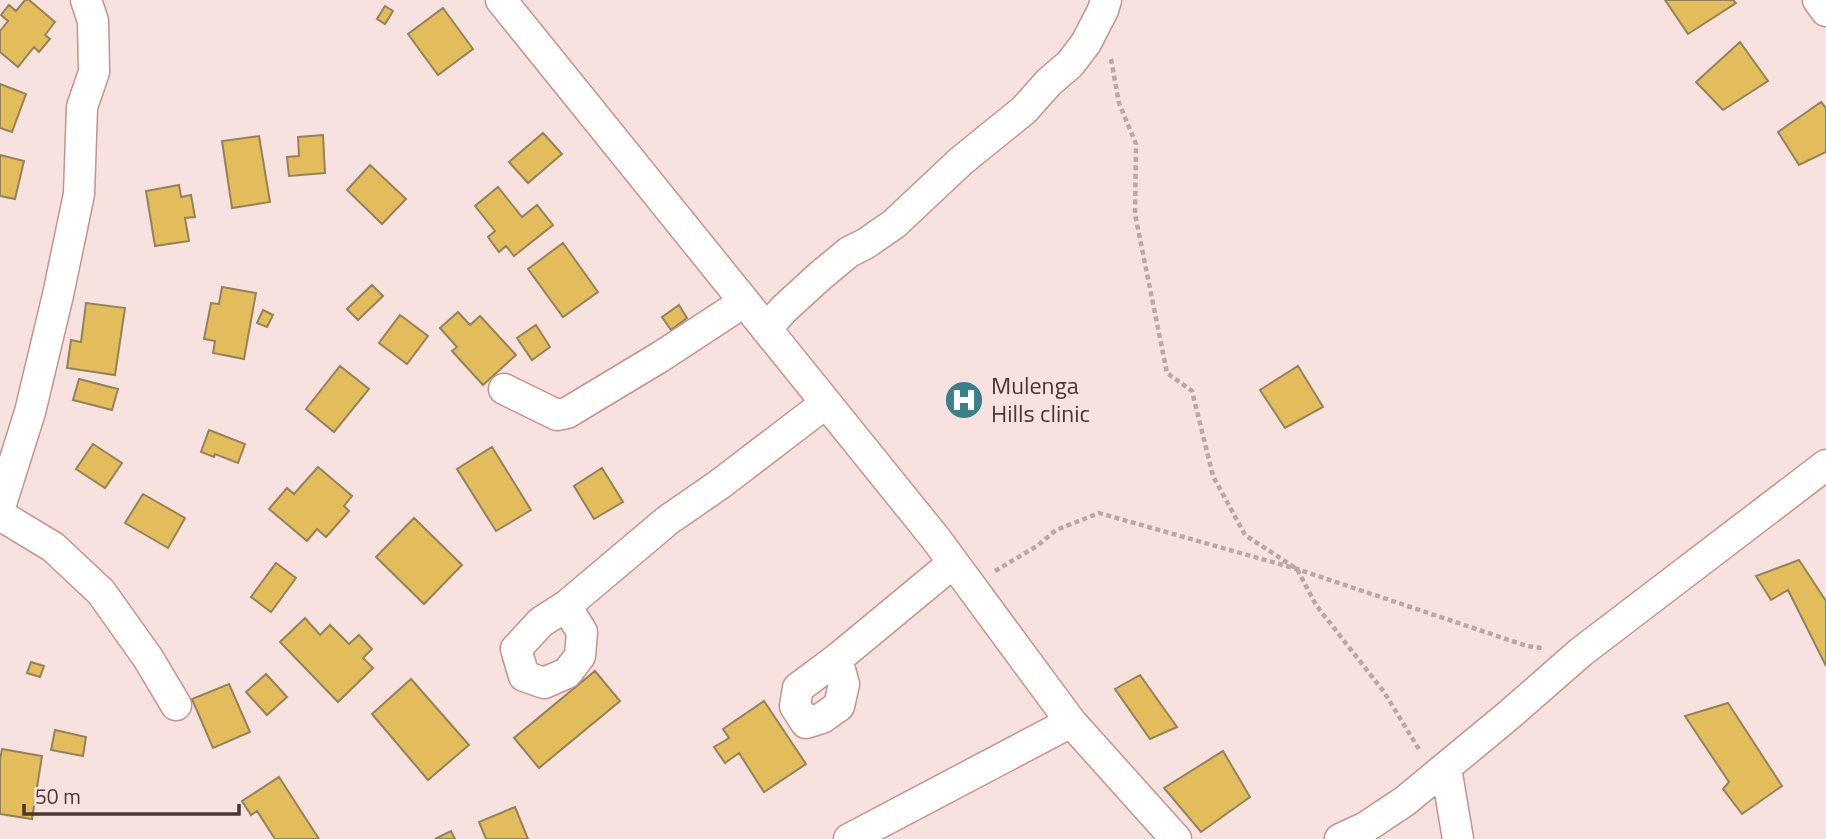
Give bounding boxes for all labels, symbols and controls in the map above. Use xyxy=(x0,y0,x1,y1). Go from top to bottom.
place label: Mulenga Hills clinic xyxy=(991,367,1090,431)
hospital icon: Mulenga Hills clinic xyxy=(943,379,985,421)
scale bar xyxy=(24,772,240,816)
text: 50 m xyxy=(35,780,81,812)

